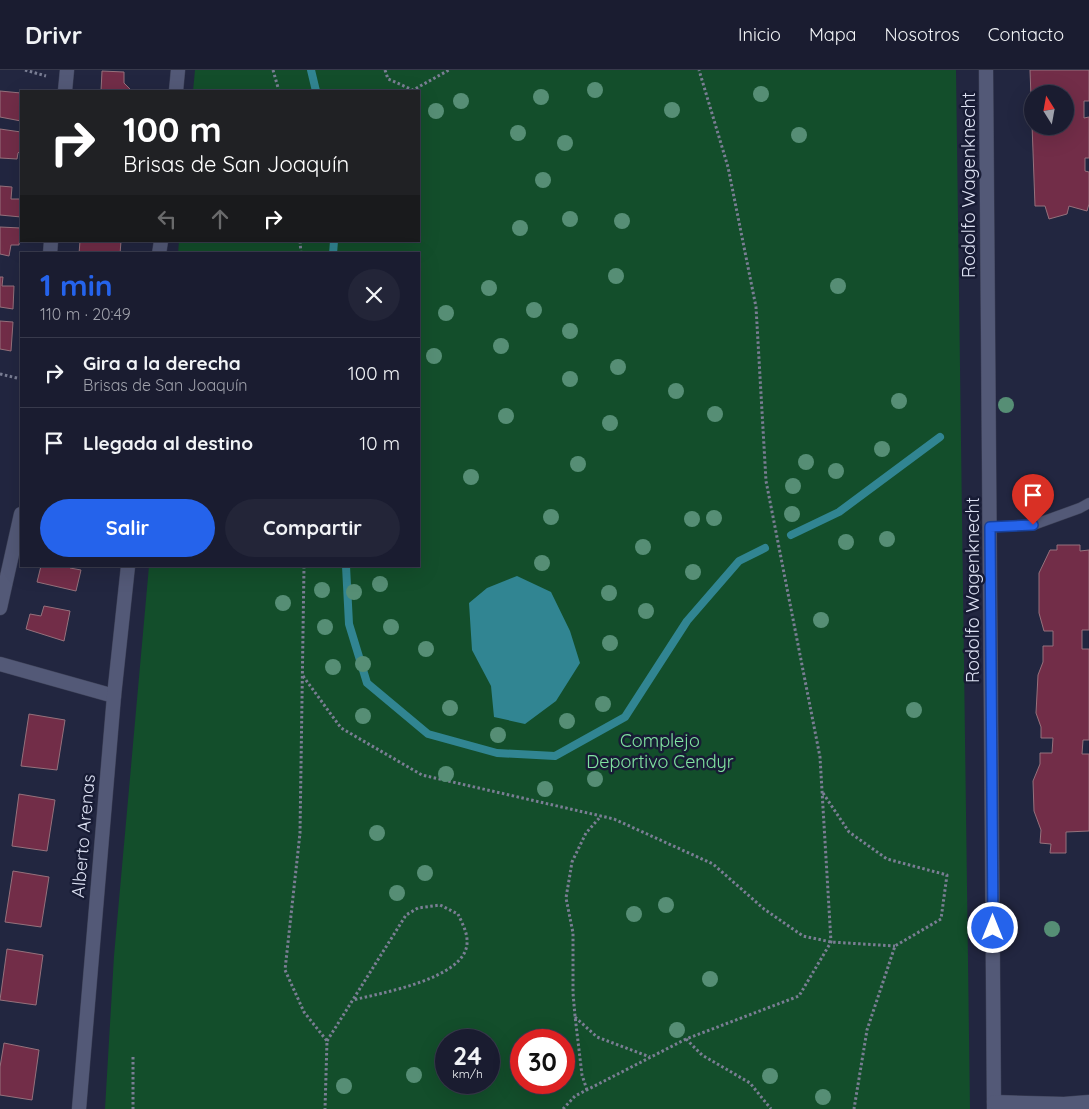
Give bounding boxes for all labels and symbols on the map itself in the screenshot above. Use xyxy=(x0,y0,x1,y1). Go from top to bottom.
north arrow xyxy=(1024,85,1074,135)
street label: Rodolfo Wagenknecht xyxy=(957,92,980,278)
pin xyxy=(1012,474,1054,525)
street label: Rodolfo Wagenknecht xyxy=(961,497,984,683)
park label: Complejo Deportivo Cendyr xyxy=(586,729,734,773)
street label: Alberto Arenas xyxy=(66,773,100,899)
position arrow xyxy=(966,901,1018,953)
speed limit sign: 30 xyxy=(510,1029,575,1094)

